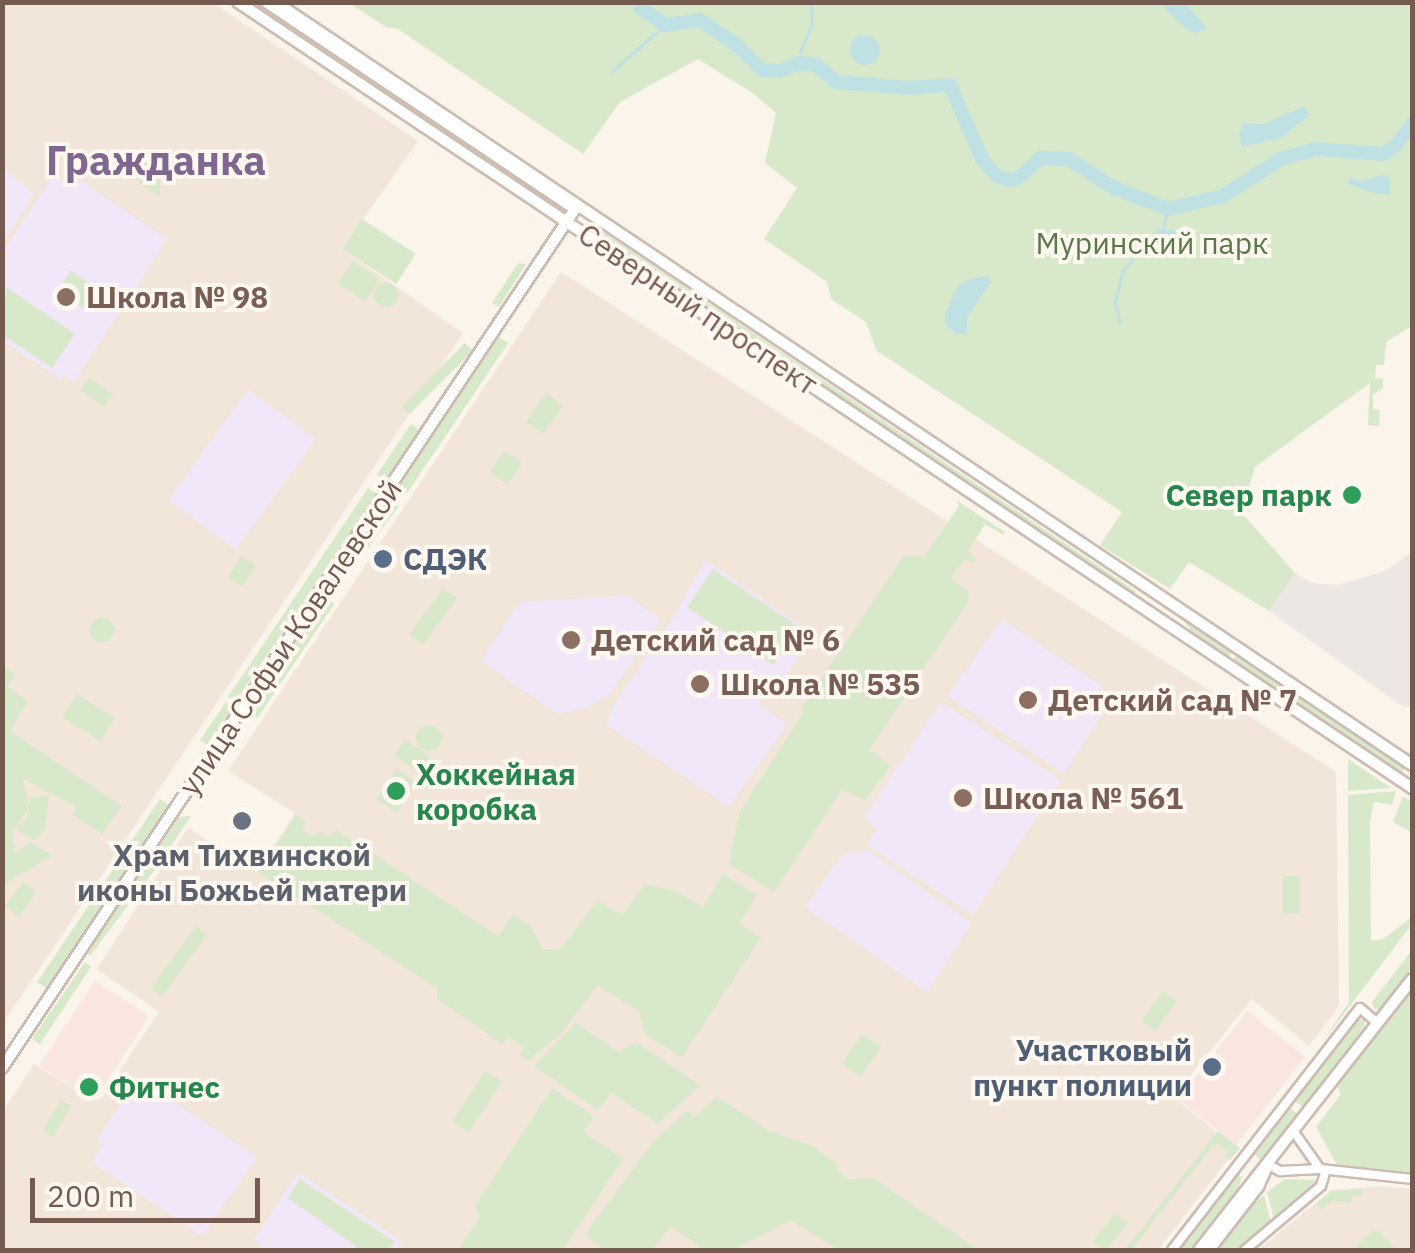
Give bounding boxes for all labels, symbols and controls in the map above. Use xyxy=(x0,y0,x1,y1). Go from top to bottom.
district label: Гражданка xyxy=(46,136,266,184)
street label: Северный проспект xyxy=(572,216,824,402)
park label: Муринский парк xyxy=(1035,225,1269,261)
place label: Школа № 98 xyxy=(86,279,268,315)
marker: Школа № 98 xyxy=(55,286,77,308)
street label: улица Софьи Ковалевской xyxy=(171,472,409,802)
place label: Север парк xyxy=(1166,477,1332,513)
marker: Север парк xyxy=(1341,484,1363,506)
place label: СДЭК xyxy=(403,541,487,577)
marker: СДЭК xyxy=(372,548,394,570)
place label: Детский сад № 6 xyxy=(591,622,840,658)
marker: Детский сад № 6 xyxy=(560,629,582,651)
place label: Школа № 535 xyxy=(720,666,920,702)
marker: Школа № 535 xyxy=(689,673,711,695)
place label: Детский сад № 7 xyxy=(1048,682,1297,718)
marker: Детский сад № 7 xyxy=(1017,689,1039,711)
place label: Хоккейная коробка xyxy=(416,756,576,826)
marker: Хоккейная коробка xyxy=(385,780,407,802)
place label: Школа № 561 xyxy=(983,780,1183,816)
marker: Школа № 561 xyxy=(952,787,974,809)
marker: Храм Тихвинской иконы Божьей матери xyxy=(231,810,253,832)
place label: Храм Тихвинской иконы Божьей матери xyxy=(77,837,407,908)
place label: Участковый пункт полиции xyxy=(973,1032,1192,1102)
marker: Участковый пункт полиции xyxy=(1201,1056,1223,1078)
place label: Фитнес xyxy=(109,1069,220,1105)
marker: Фитнес xyxy=(78,1076,100,1098)
scale bar xyxy=(35,1158,265,1220)
text: 200 m xyxy=(47,1176,134,1215)

